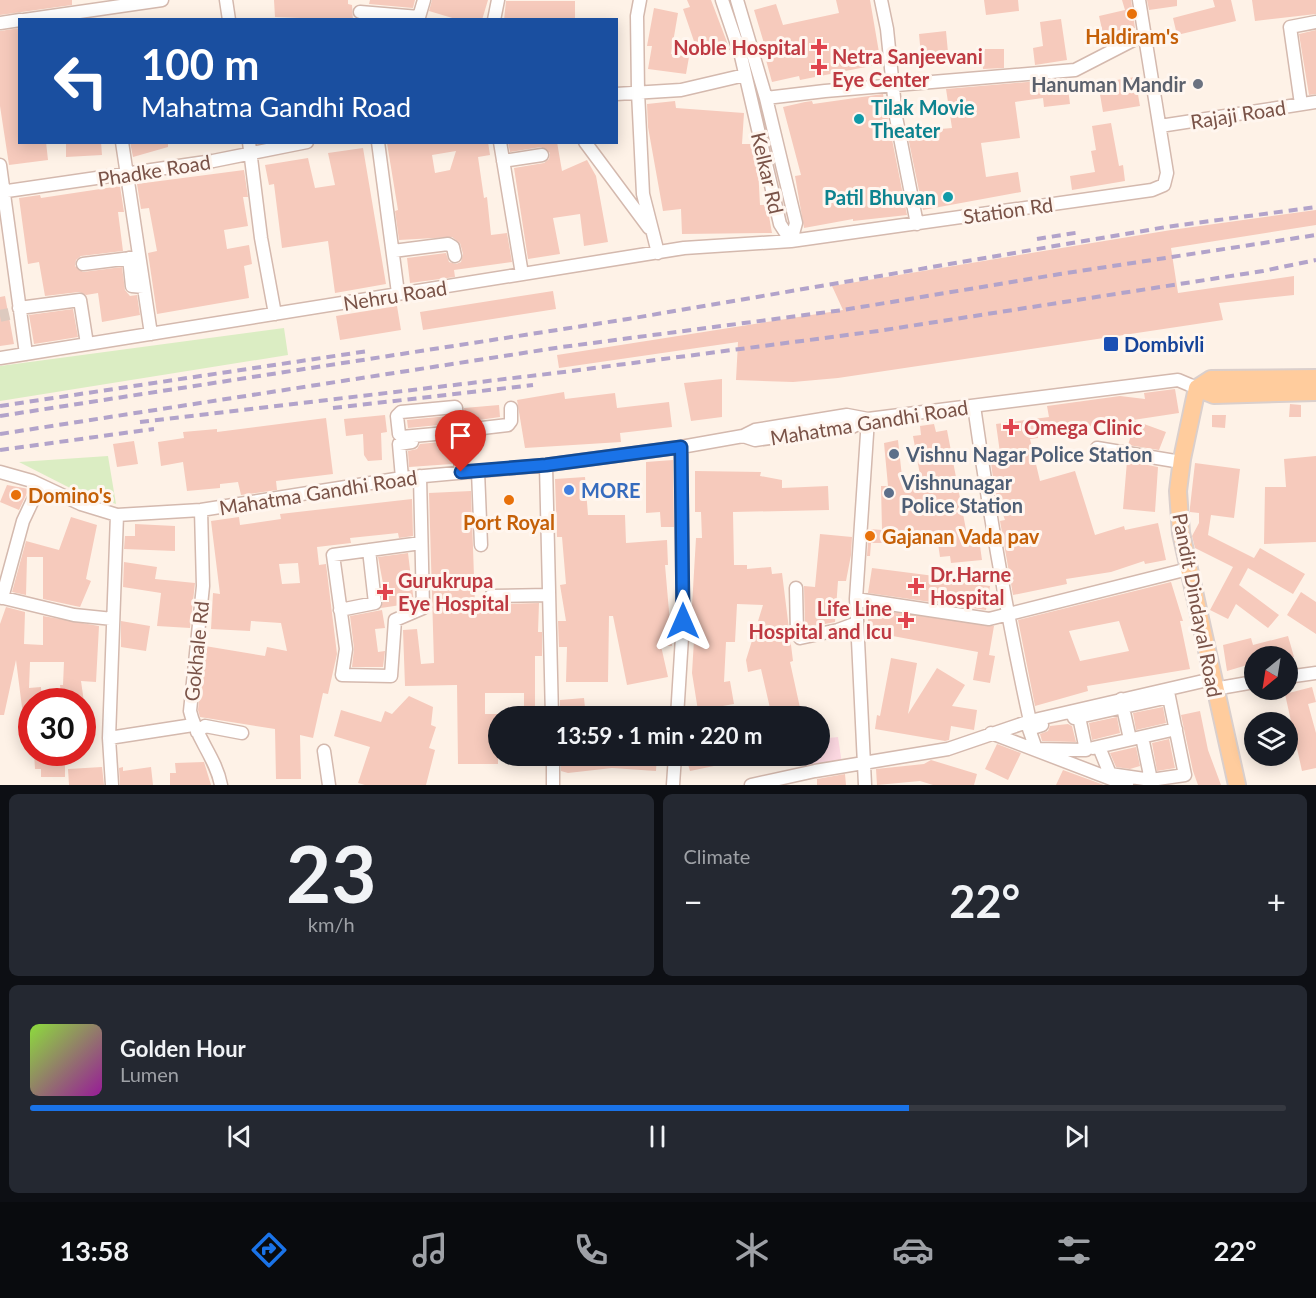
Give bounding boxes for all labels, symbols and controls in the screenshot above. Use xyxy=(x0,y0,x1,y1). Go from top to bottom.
marker: Haldiram's xyxy=(1125,7,1139,21)
place label: Haldiram's xyxy=(1085,24,1179,48)
place label: Noble Hospital xyxy=(673,35,806,59)
marker: Noble Hospital xyxy=(810,38,828,56)
text: 100 m xyxy=(141,39,259,89)
icon: left xyxy=(42,42,120,120)
place label: Netra Sanjeevani Eye Center xyxy=(832,44,983,91)
marker: Netra Sanjeevani Eye Center xyxy=(810,58,828,76)
place label: Hanuman Mandir xyxy=(1031,72,1187,96)
marker: Hanuman Mandir xyxy=(1191,77,1205,91)
text: Mahatma Gandhi Road xyxy=(141,90,411,123)
place label: Tilak Movie Theater xyxy=(871,95,975,142)
street label: Rajaji Road xyxy=(1189,95,1287,133)
marker: Tilak Movie Theater xyxy=(852,112,866,126)
street label: Kelkar Rd xyxy=(747,130,789,216)
street label: Phadke Road xyxy=(96,149,212,191)
place label: Patil Bhuvan xyxy=(824,185,936,209)
marker: Patil Bhuvan xyxy=(941,190,955,204)
street label: Station Rd xyxy=(962,192,1054,228)
street label: Nehru Road xyxy=(341,275,449,315)
place label: Dombivli xyxy=(1124,332,1204,356)
marker: Dombivli xyxy=(1102,335,1120,353)
street label: Mahatma Gandhi Road xyxy=(768,394,970,450)
pin xyxy=(435,410,486,472)
place label: Omega Clinic xyxy=(1024,415,1143,439)
marker: Omega Clinic xyxy=(1002,418,1020,436)
icon: arrive xyxy=(444,419,477,452)
place label: Vishnu Nagar Police Station xyxy=(905,442,1152,466)
marker: Vishnu Nagar Police Station xyxy=(887,447,901,461)
street label: Mahatma Gandhi Road xyxy=(217,464,419,520)
place label: Vishnunagar Police Station xyxy=(900,470,1023,517)
place label: MORE xyxy=(581,478,640,502)
place label: Domino's xyxy=(28,483,112,507)
marker: MORE xyxy=(562,483,576,497)
marker: Vishnunagar Police Station xyxy=(882,486,896,500)
marker: Domino's xyxy=(9,488,23,502)
marker: Port Royal xyxy=(502,493,516,507)
place label: Port Royal xyxy=(463,510,555,534)
street label: Pandit Dindayal Road xyxy=(1168,511,1228,699)
place label: Gajanan Vada pav xyxy=(882,524,1040,548)
marker: Gajanan Vada pav xyxy=(863,529,877,543)
place label: Dr.Harne Hospital xyxy=(930,562,1011,609)
place label: Gurukrupa Eye Hospital xyxy=(398,568,509,615)
marker: Dr.Harne Hospital xyxy=(907,577,925,595)
marker: Gurukrupa Eye Hospital xyxy=(376,583,394,601)
position arrow xyxy=(651,589,715,653)
place label: Life Line Hospital and Icu xyxy=(749,596,892,643)
street label: Gokhale Rd xyxy=(179,600,213,702)
marker: Life Line Hospital and Icu xyxy=(897,611,915,629)
north arrow xyxy=(1244,646,1298,700)
map controls xyxy=(1244,646,1298,766)
speed limit sign: 30 xyxy=(18,688,96,766)
button: layers xyxy=(1244,712,1298,766)
text: 13:59 · 1 min · 220 m xyxy=(556,722,762,749)
text: 23 xyxy=(286,826,376,920)
text: Climate xyxy=(684,844,750,868)
text: 22° xyxy=(949,874,1020,928)
text: − xyxy=(684,881,703,921)
text: + xyxy=(1267,881,1286,921)
text: km/h xyxy=(308,912,355,936)
text: Golden Hour xyxy=(120,1035,246,1062)
text: Lumen xyxy=(120,1062,179,1086)
icon: previous xyxy=(223,1120,256,1153)
icon: pause xyxy=(641,1120,674,1153)
icon: next xyxy=(1060,1120,1093,1153)
icon: directions xyxy=(248,1229,290,1271)
icon: music xyxy=(409,1229,451,1271)
icon: phone xyxy=(570,1229,612,1271)
icon: climate xyxy=(731,1229,773,1271)
icon: car xyxy=(892,1229,934,1271)
icon: filters xyxy=(1053,1229,1095,1271)
text: 13:58 xyxy=(59,1234,129,1267)
text: 22° xyxy=(1214,1234,1256,1267)

